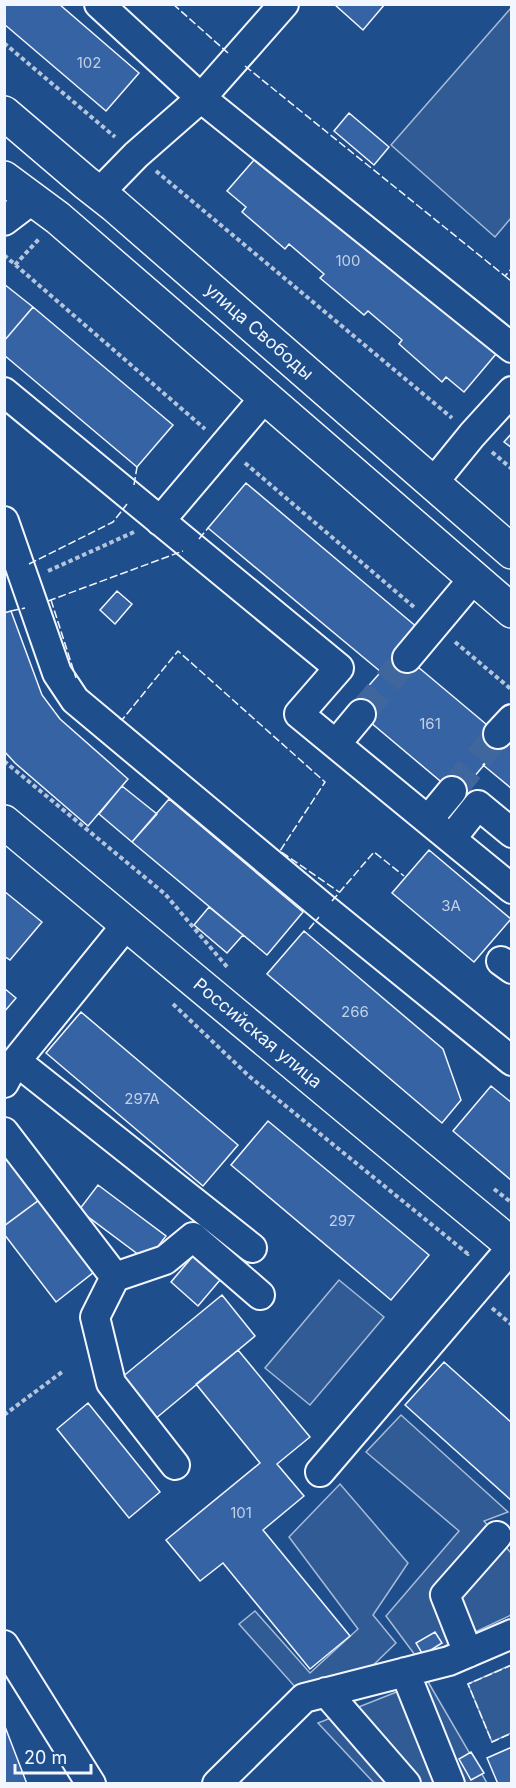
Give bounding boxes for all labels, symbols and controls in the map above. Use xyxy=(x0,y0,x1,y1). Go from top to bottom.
house number: 102 xyxy=(77,53,101,72)
house number: 100 xyxy=(335,251,361,270)
street label: улица Свободы xyxy=(201,278,318,384)
house number: 161 xyxy=(419,714,441,733)
house number: 3А xyxy=(441,896,461,915)
street label: Российская улица xyxy=(190,973,326,1092)
house number: 266 xyxy=(341,1002,369,1021)
house number: 297А xyxy=(124,1089,160,1108)
house number: 297 xyxy=(329,1211,355,1230)
house number: 101 xyxy=(230,1503,252,1522)
scale bar xyxy=(15,1737,92,1775)
text: 20 m xyxy=(24,1747,67,1768)

